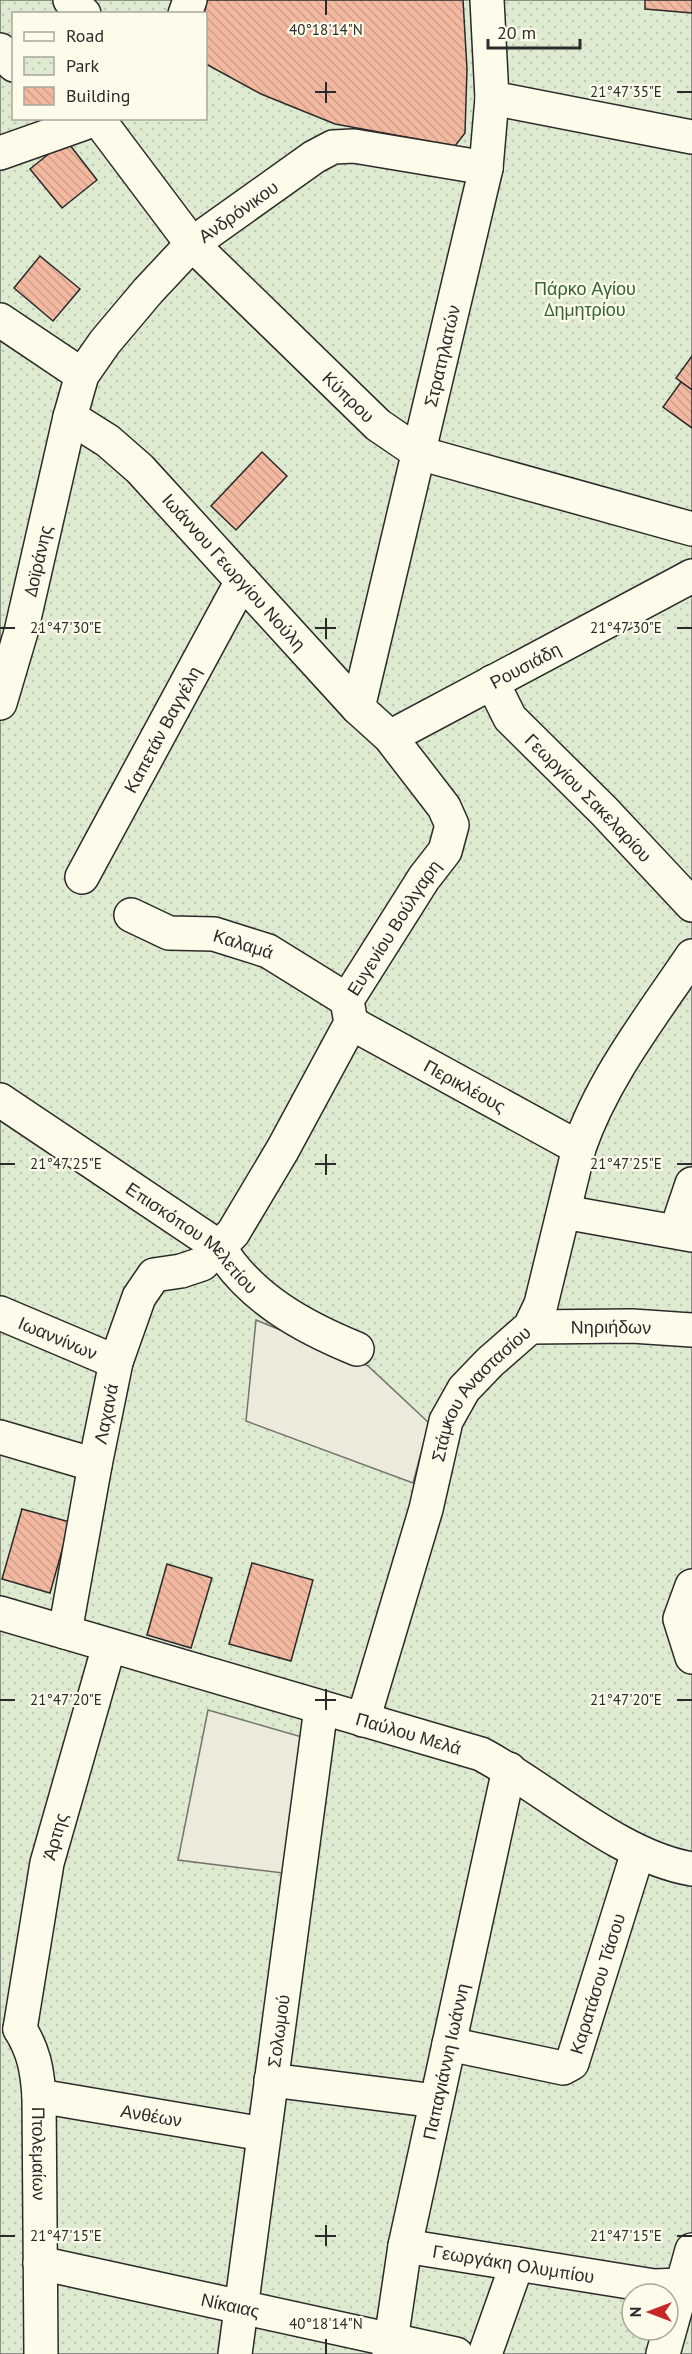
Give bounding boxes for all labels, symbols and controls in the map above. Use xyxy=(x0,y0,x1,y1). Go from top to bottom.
legend xyxy=(12,12,207,120)
scale bar xyxy=(488,12,580,50)
text: 40°18'14"N xyxy=(289,20,363,39)
text: 20 m xyxy=(497,21,536,44)
text: Road xyxy=(66,24,104,47)
text: Park xyxy=(66,54,99,77)
text: 21°47'35"E xyxy=(590,82,662,101)
text: Building xyxy=(66,84,130,107)
street label: Ανδρόνικου xyxy=(194,175,282,247)
park label: Πάρκο Αγίου Δημητρίου xyxy=(534,277,636,321)
street label: Στρατηλατών xyxy=(418,302,465,409)
street label: Κύπρου xyxy=(318,366,380,427)
street label: Ιωάννου Γεωργίου Νούλη xyxy=(157,489,311,655)
street label: Δοϊράνης xyxy=(18,523,57,599)
text: 21°47'30"E xyxy=(30,618,102,637)
text: 21°47'30"E xyxy=(590,618,662,637)
street label: Ρουσιάδη xyxy=(485,637,565,693)
street label: Καπετάν Βαγγέλη xyxy=(118,662,205,797)
street label: Γεωργίου Σακελαρίου xyxy=(520,728,657,867)
street label: Ευγενίου Βούλγαρη xyxy=(341,855,446,1000)
street label: Καλαμά xyxy=(211,923,276,964)
street label: Περικλέους xyxy=(420,1054,510,1117)
text: 21°47'25"E xyxy=(30,1154,102,1173)
text: 21°47'25"E xyxy=(590,1154,662,1173)
street label: Επισκόπου Μελετίου xyxy=(122,1176,263,1298)
street label: Ιωαννίνων xyxy=(15,1311,101,1364)
street label: Νηριήδων xyxy=(571,1314,652,1339)
street label: Στάμκου Αναστασίου xyxy=(426,1320,535,1464)
street label: Λαχανά xyxy=(88,1381,123,1446)
text: 21°47'20"E xyxy=(30,1690,102,1709)
text: 21°47'20"E xyxy=(590,1690,662,1709)
street label: Παύλου Μελά xyxy=(353,1706,464,1759)
street label: Άρτης xyxy=(37,1810,72,1862)
street label: Καρατάσου Τάσου xyxy=(564,1910,630,2057)
street label: Παπαγιάννη Ιωάννη xyxy=(417,1981,473,2142)
street label: Σολωμού xyxy=(262,1993,294,2069)
street label: Ανθέων xyxy=(119,2098,184,2131)
street label: Πτολεμαίων xyxy=(28,2106,51,2201)
text: 21°47'15"E xyxy=(30,2226,102,2245)
text: 21°47'15"E xyxy=(590,2226,662,2245)
street label: Γεωργάκη Ολυμπίου xyxy=(431,2239,596,2288)
north arrow xyxy=(620,2282,680,2342)
street label: Νίκαιας xyxy=(199,2287,262,2322)
text: N xyxy=(625,2307,645,2317)
text: 40°18'14"N xyxy=(289,2314,363,2333)

